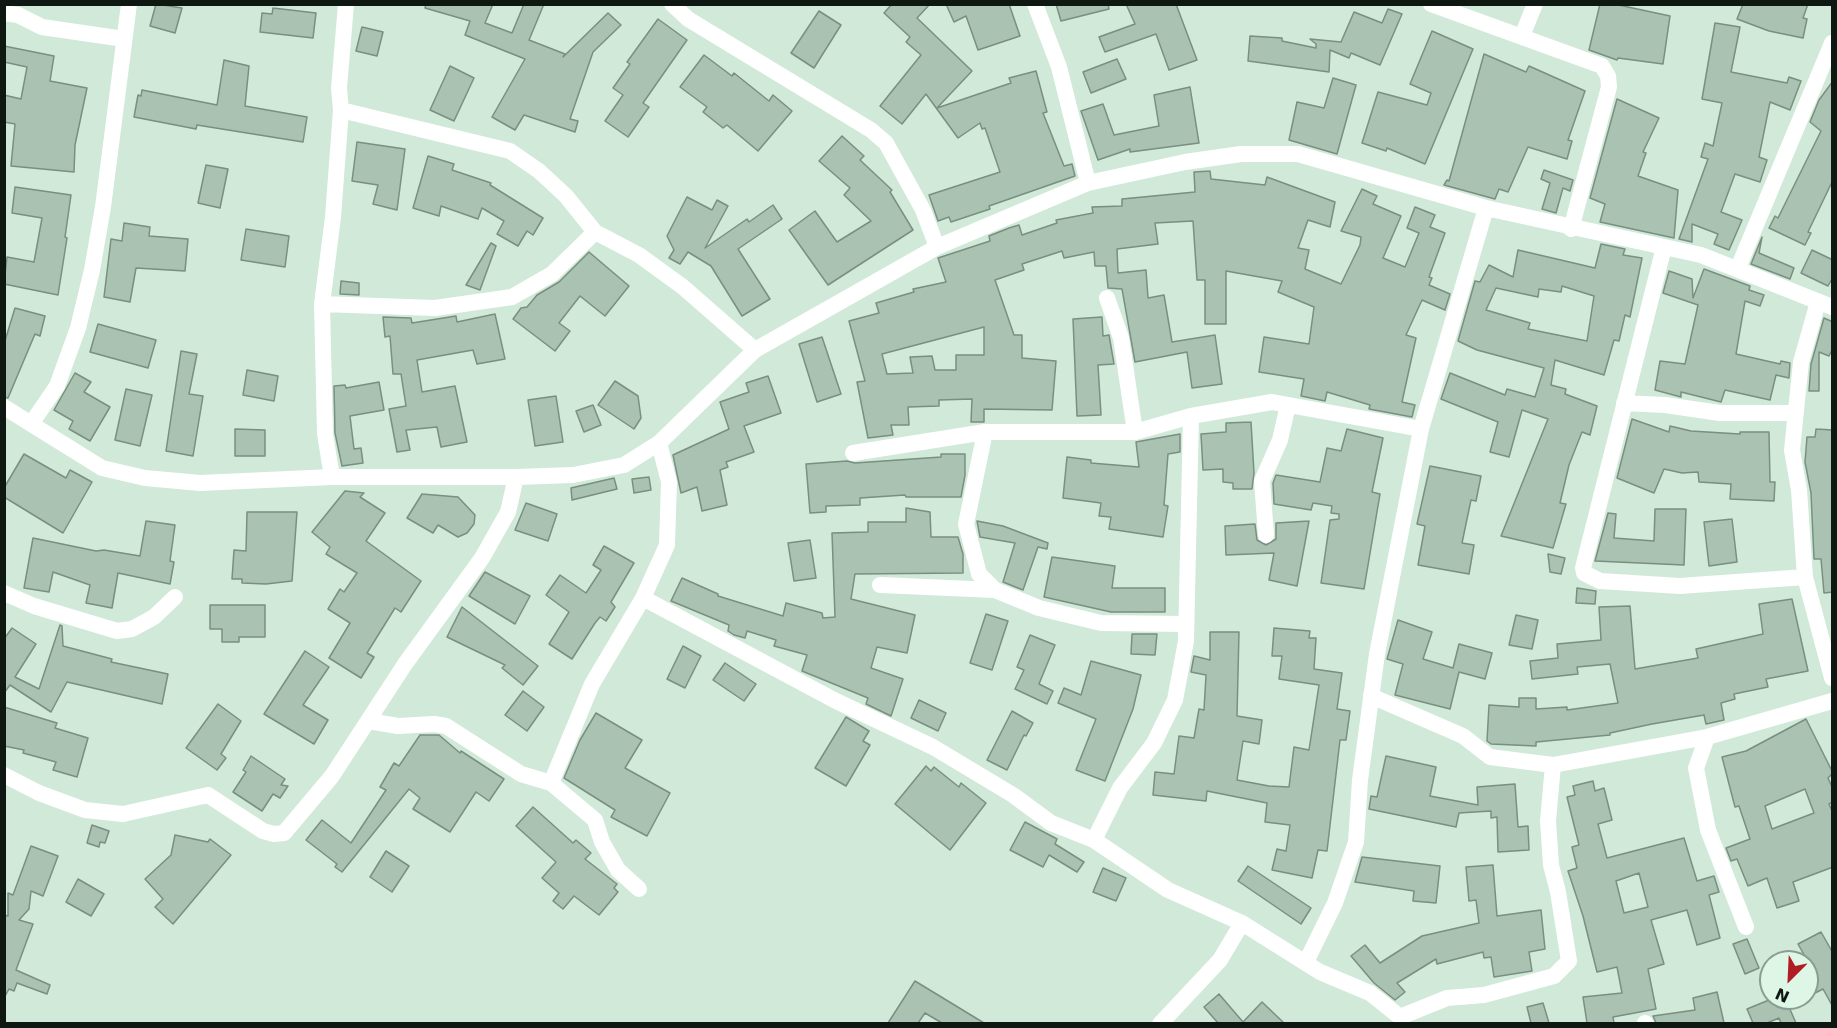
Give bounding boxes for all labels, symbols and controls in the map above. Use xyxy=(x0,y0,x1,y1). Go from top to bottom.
north arrow xyxy=(1759,950,1819,1010)
text: N xyxy=(1772,984,1792,1006)

